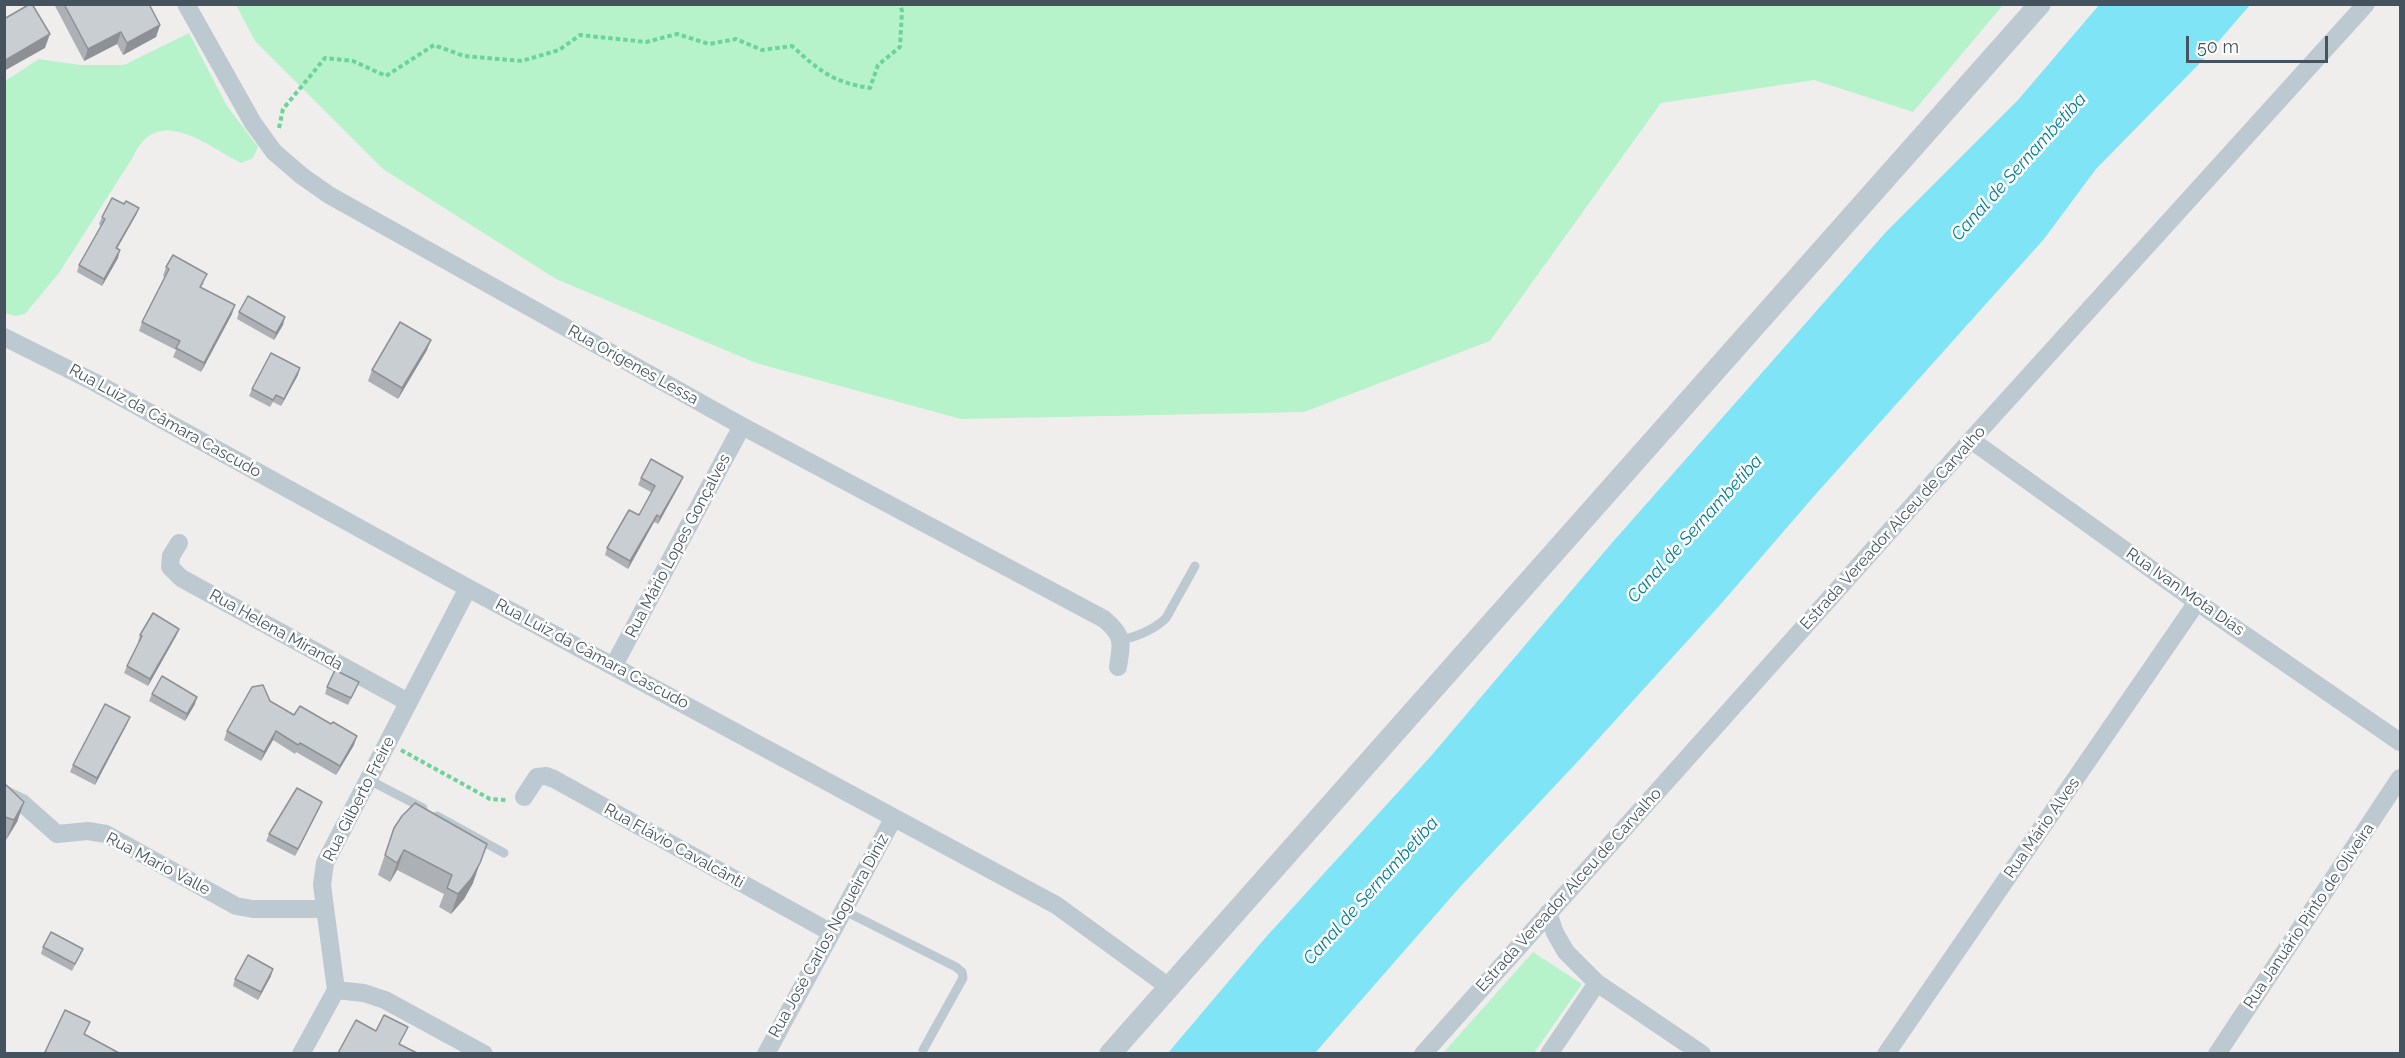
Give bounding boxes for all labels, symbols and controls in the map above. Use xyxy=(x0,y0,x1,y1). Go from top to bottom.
scale bar xyxy=(2189,24,2332,62)
text: 50 m xyxy=(2197,36,2239,57)
water label: Canal de Sernambetiba xyxy=(1947,89,2091,245)
street label: Rua Orígenes Lessa xyxy=(564,321,702,409)
street label: Rua Luiz da Câmara Cascudo xyxy=(66,360,264,482)
street label: Estrada Vereador Alceu de Carvalho xyxy=(1796,422,1990,634)
street label: Rua Mário Lopes Gonçalves xyxy=(621,451,735,641)
water label: Canal de Sernambetiba xyxy=(1623,451,1767,607)
street label: Rua Ivan Mota Dias xyxy=(2122,544,2248,640)
street label: Rua Helena Miranda xyxy=(206,585,346,675)
street label: Rua Luiz da Câmara Cascudo xyxy=(492,595,692,713)
street label: Rua Gilberto Freire xyxy=(319,733,399,865)
street label: Rua Mário Alves xyxy=(2000,774,2084,882)
street label: Estrada Vereador Alceu de Carvalho xyxy=(1472,784,1666,996)
street label: Rua Flávio Cavalcânti xyxy=(601,800,747,892)
water label: Canal de Sernambetiba xyxy=(1299,813,1443,969)
street label: Rua Januário Pinto de Oliveira xyxy=(2240,820,2378,1012)
street label: Rua Mario Valle xyxy=(103,829,213,899)
street label: Rua José Carlos Nogueira Diniz xyxy=(765,831,893,1041)

